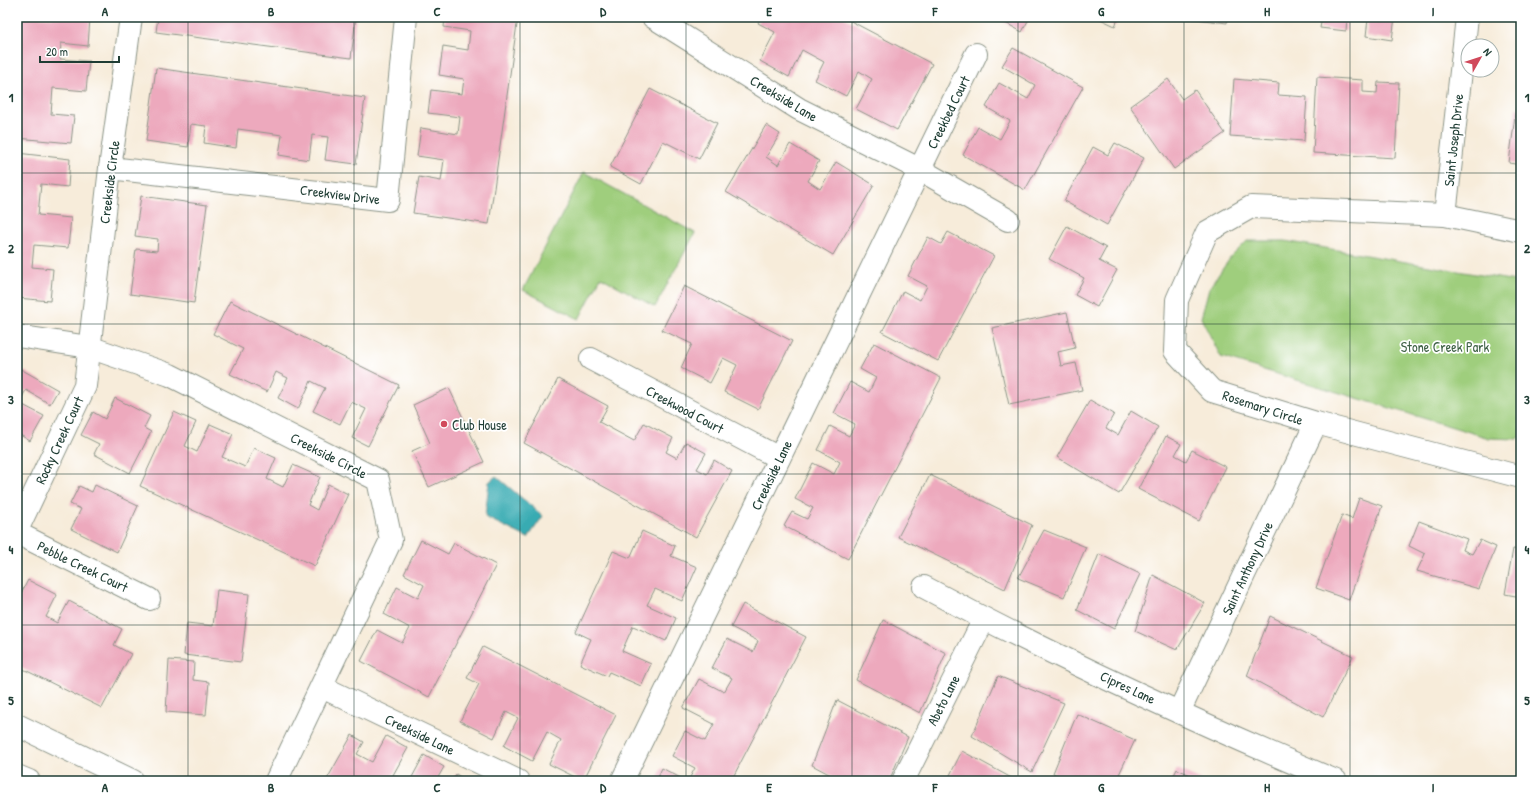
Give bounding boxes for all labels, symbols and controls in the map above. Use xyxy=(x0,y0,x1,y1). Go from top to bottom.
text: A xyxy=(102,2,109,20)
text: B xyxy=(268,2,275,20)
text: C xyxy=(433,2,441,20)
text: D xyxy=(600,2,607,20)
text: E xyxy=(766,2,772,20)
text: F xyxy=(932,2,939,20)
text: G xyxy=(1098,2,1105,20)
text: H xyxy=(1264,2,1270,20)
text: I xyxy=(1431,2,1435,20)
scale bar xyxy=(40,38,119,64)
north arrow xyxy=(1460,38,1500,78)
text: 20 m xyxy=(46,43,68,60)
text: N xyxy=(1480,45,1495,58)
street label: Creekside Lane xyxy=(747,70,822,126)
street label: Creekbed Court xyxy=(922,72,974,152)
text: 1 xyxy=(9,88,14,106)
text: 1 xyxy=(1525,88,1530,106)
street label: Saint Joseph Drive xyxy=(1439,93,1468,187)
street label: Creekside Circle xyxy=(94,139,124,225)
street label: Creekview Drive xyxy=(299,180,381,208)
text: 2 xyxy=(8,239,15,257)
text: 2 xyxy=(1524,239,1531,257)
park label: Stone Creek Park xyxy=(1401,337,1490,356)
street label: Creekwood Court xyxy=(643,381,727,438)
street label: Rosemary Circle xyxy=(1220,385,1306,430)
text: 3 xyxy=(8,390,14,408)
text: 3 xyxy=(1524,390,1530,408)
street label: Rocky Creek Court xyxy=(30,393,89,487)
place label: Club House xyxy=(452,415,507,434)
marker: Club House xyxy=(439,419,449,429)
street label: Creekside Circle xyxy=(287,428,371,483)
street label: Creekside Lane xyxy=(746,437,796,513)
street label: Saint Anthony Drive xyxy=(1217,518,1278,618)
street label: Pebble Creek Court xyxy=(34,536,132,596)
text: 4 xyxy=(9,540,14,558)
text: 4 xyxy=(1525,540,1530,558)
street label: Cipres Lane xyxy=(1097,666,1159,709)
street label: Abeto Lane xyxy=(922,671,964,729)
text: 5 xyxy=(8,691,14,709)
text: 5 xyxy=(1524,691,1530,709)
street label: Creekside Lane xyxy=(382,709,458,759)
text: A xyxy=(102,778,109,796)
text: B xyxy=(268,778,275,796)
text: C xyxy=(433,778,441,796)
text: D xyxy=(600,778,607,796)
text: E xyxy=(766,778,772,796)
text: F xyxy=(932,778,939,796)
text: G xyxy=(1098,778,1105,796)
text: H xyxy=(1264,778,1270,796)
text: I xyxy=(1431,778,1435,796)

